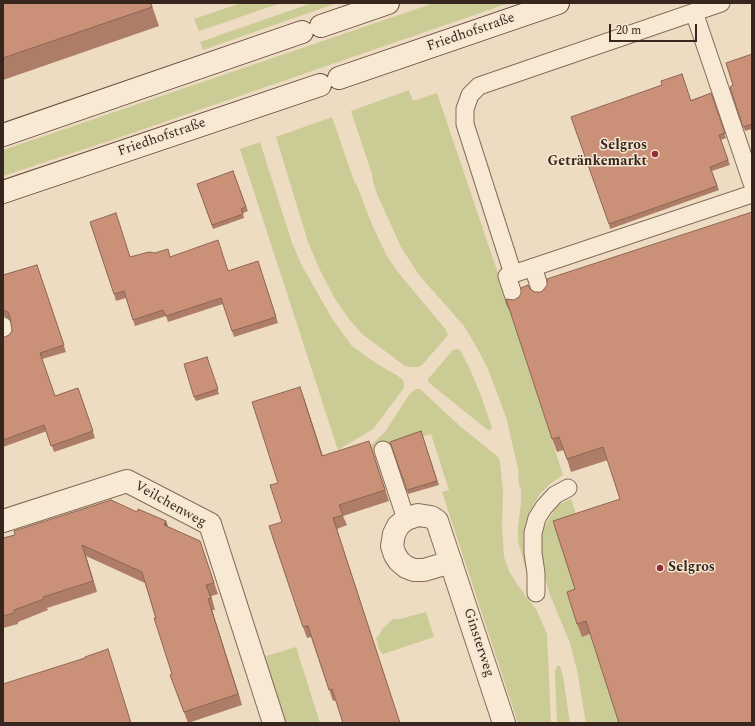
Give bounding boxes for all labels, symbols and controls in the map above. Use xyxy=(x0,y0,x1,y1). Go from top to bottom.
street label: Friedhofstraße xyxy=(425,10,517,56)
scale bar xyxy=(611,16,699,42)
text: 20 m xyxy=(616,21,641,40)
street label: Friedhofstraße xyxy=(116,115,208,161)
place label: Selgros Getränkemarkt xyxy=(547,138,647,170)
marker: Selgros Getränkemarkt xyxy=(650,149,660,159)
street label: Veilchenweg xyxy=(131,478,209,532)
place label: Selgros xyxy=(668,560,715,576)
marker: Selgros xyxy=(655,563,665,573)
street label: Ginsterweg xyxy=(459,606,497,680)

